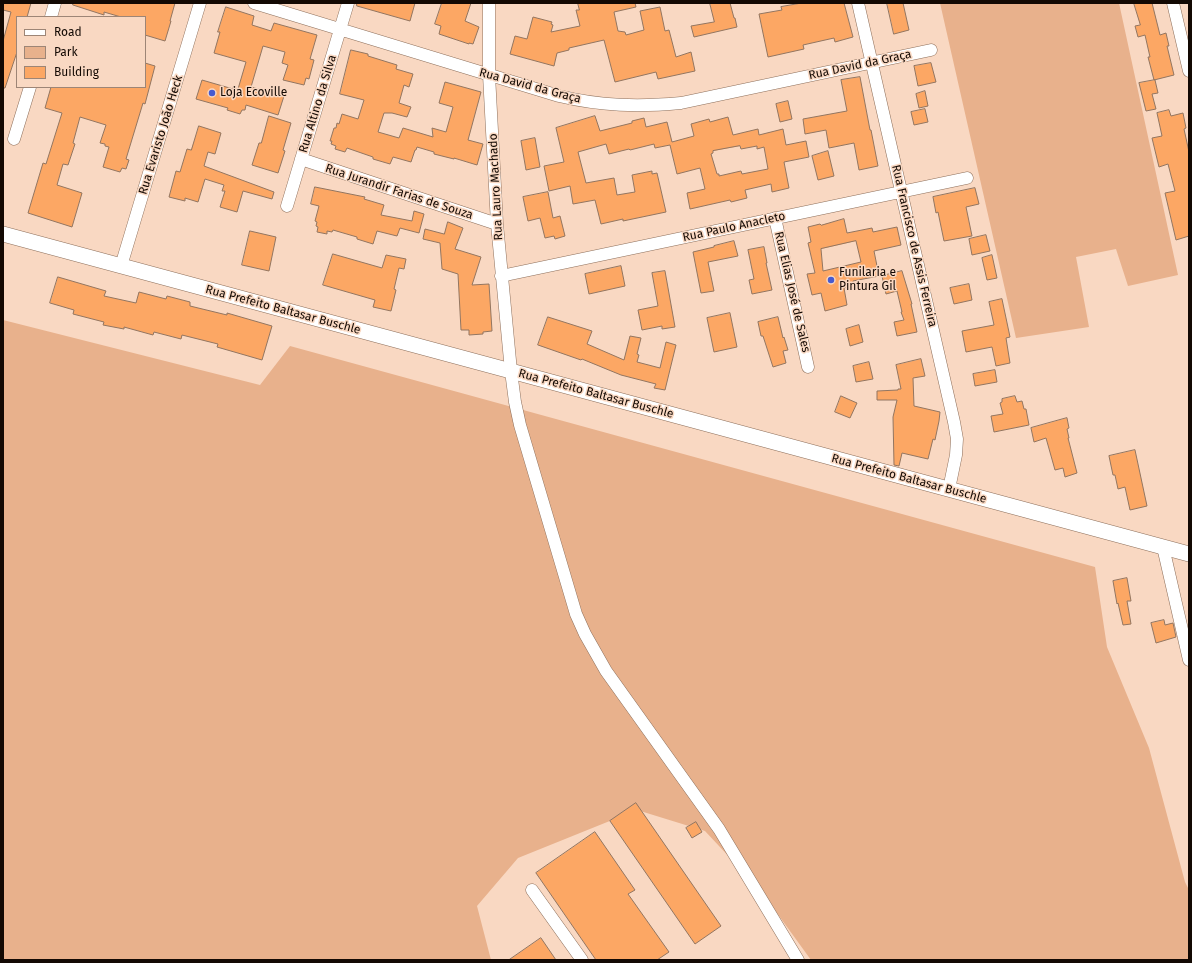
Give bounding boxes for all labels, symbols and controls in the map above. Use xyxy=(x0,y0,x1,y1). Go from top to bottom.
legend xyxy=(16,16,146,88)
text: Road xyxy=(54,25,82,39)
text: Park xyxy=(54,45,78,59)
street label: Rua David da Graça xyxy=(807,47,913,83)
street label: Rua Altino da Silva xyxy=(296,53,340,155)
text: Building xyxy=(54,65,99,79)
street label: Rua David da Graça xyxy=(477,65,583,107)
street label: Rua Evaristo João Heck xyxy=(136,74,186,196)
place label: Loja Ecoville xyxy=(220,86,287,100)
marker: Loja Ecoville xyxy=(207,88,217,98)
street label: Rua Lauro Machado xyxy=(486,133,506,241)
street label: Rua Jurandir Farias de Souza xyxy=(323,161,475,223)
street label: Rua Francisco de Assis Ferreira xyxy=(888,163,940,329)
street label: Rua Paulo Anacleto xyxy=(681,209,787,245)
street label: Rua Elias José de Sales xyxy=(771,230,813,354)
place label: Funilaria e Pintura Gil xyxy=(839,266,896,294)
marker: Funilaria e Pintura Gil xyxy=(826,275,836,285)
street label: Rua Prefeito Baltasar Buschle xyxy=(204,282,362,338)
street label: Rua Prefeito Baltasar Buschle xyxy=(517,366,675,422)
street label: Rua Prefeito Baltasar Buschle xyxy=(830,451,988,507)

